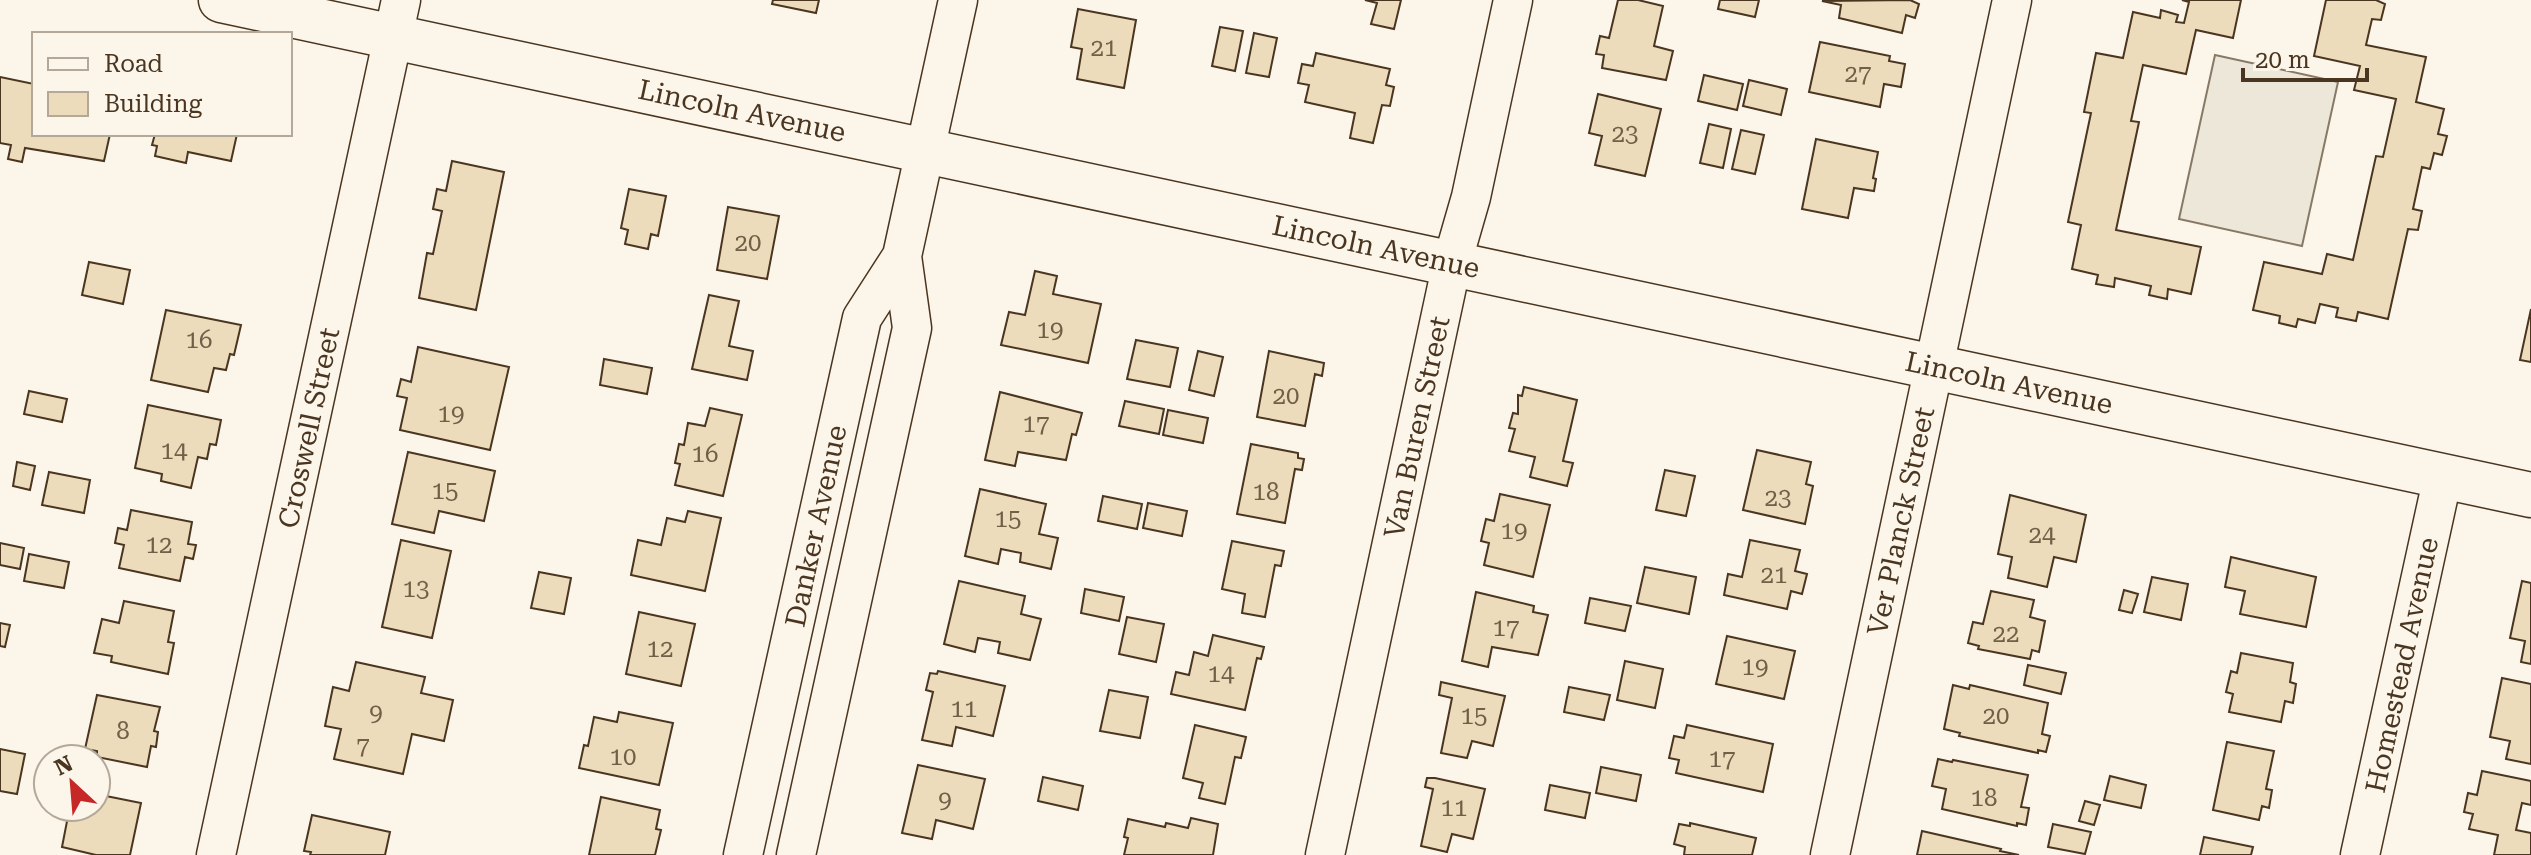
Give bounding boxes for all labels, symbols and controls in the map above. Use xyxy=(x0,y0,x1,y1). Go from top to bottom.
legend xyxy=(32,32,292,136)
scale bar xyxy=(2243,32,2367,82)
house number: 21 xyxy=(1091,34,1117,62)
text: 20 m xyxy=(2255,46,2310,74)
text: Road xyxy=(104,50,163,78)
house number: 27 xyxy=(1845,60,1871,88)
street label: Lincoln Avenue xyxy=(635,73,849,149)
text: Building xyxy=(104,90,202,118)
house number: 23 xyxy=(1612,120,1638,148)
street label: Lincoln Avenue xyxy=(1269,209,1483,285)
house number: 20 xyxy=(735,229,761,257)
street label: Van Buren Street xyxy=(1377,313,1457,541)
house number: 19 xyxy=(1037,316,1063,344)
street label: Croswell Street xyxy=(272,325,346,531)
house number: 16 xyxy=(186,326,212,354)
street label: Lincoln Avenue xyxy=(1902,345,2116,421)
house number: 20 xyxy=(1273,382,1299,410)
house number: 19 xyxy=(438,400,464,428)
street label: Ver Planck Street xyxy=(1861,404,1941,638)
house number: 17 xyxy=(1023,410,1049,438)
street label: Danker Avenue xyxy=(778,422,854,630)
house number: 14 xyxy=(161,437,188,465)
house number: 16 xyxy=(692,440,718,468)
house number: 15 xyxy=(432,477,458,505)
house number: 18 xyxy=(1253,478,1279,506)
house number: 23 xyxy=(1765,484,1791,512)
house number: 15 xyxy=(995,505,1021,533)
house number: 19 xyxy=(1501,517,1527,545)
house number: 24 xyxy=(2029,521,2056,549)
house number: 12 xyxy=(146,531,172,559)
street label: Homestead Avenue xyxy=(2359,534,2445,796)
house number: 21 xyxy=(1761,561,1787,589)
house number: 13 xyxy=(403,575,429,603)
house number: 17 xyxy=(1493,614,1519,642)
house number: 22 xyxy=(1993,620,2019,648)
house number: 12 xyxy=(647,635,673,663)
house number: 19 xyxy=(1742,653,1768,681)
house number: 14 xyxy=(1208,660,1235,688)
house number: 11 xyxy=(951,695,977,723)
house number: 9 xyxy=(369,699,383,727)
house number: 15 xyxy=(1461,702,1487,730)
house number: 20 xyxy=(1983,702,2009,730)
house number: 8 xyxy=(116,717,130,745)
house number: 7 xyxy=(356,732,370,760)
north arrow xyxy=(32,743,112,823)
house number: 10 xyxy=(610,743,636,771)
house number: 17 xyxy=(1709,745,1735,773)
text: N xyxy=(50,751,77,780)
house number: 18 xyxy=(1971,784,1997,812)
house number: 9 xyxy=(938,786,952,814)
house number: 11 xyxy=(1441,794,1467,822)

